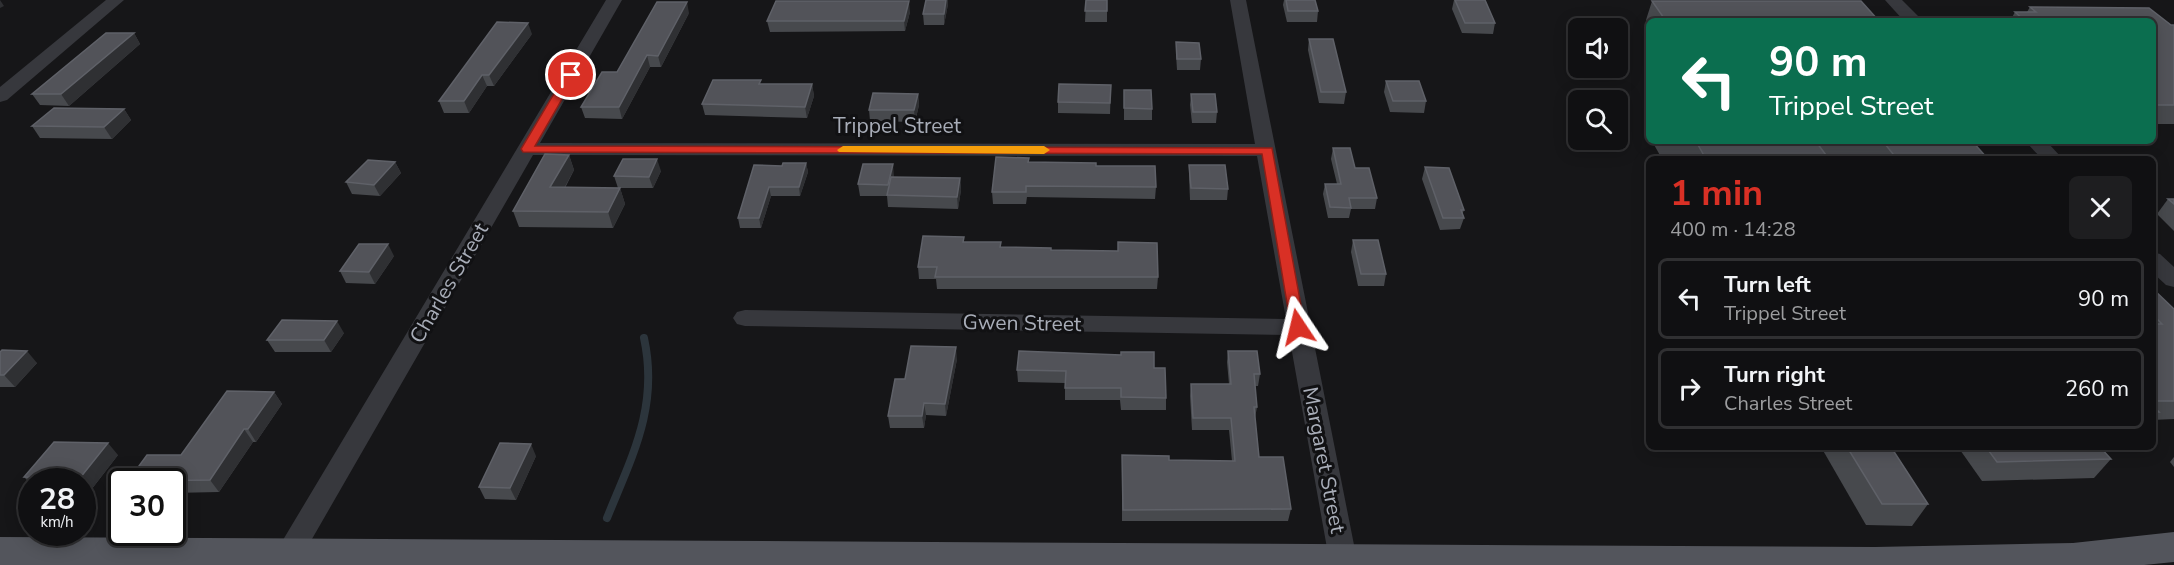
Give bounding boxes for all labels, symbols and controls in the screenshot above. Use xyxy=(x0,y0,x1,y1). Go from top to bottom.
map controls xyxy=(1568,18,1628,150)
button: sound xyxy=(1568,18,1628,78)
text: 90 m xyxy=(1769,34,1868,91)
icon: left xyxy=(1670,42,1748,120)
pin xyxy=(545,49,596,100)
icon: arrive xyxy=(554,58,587,91)
text: Trippel Street xyxy=(1769,88,1934,125)
button: search xyxy=(1568,90,1628,150)
street label: Trippel Street xyxy=(833,112,962,140)
text: 1 min xyxy=(1670,169,1763,218)
button: close xyxy=(2069,176,2132,239)
text: 400 m · 14:28 xyxy=(1670,216,1796,243)
street label: Charles Street xyxy=(403,217,495,348)
text: Turn left xyxy=(1724,270,1811,300)
icon: left xyxy=(1673,282,1706,315)
text: 90 m xyxy=(2078,284,2129,314)
position arrow xyxy=(1266,295,1330,359)
text: Trippel Street xyxy=(1724,300,1846,327)
street label: Gwen Street xyxy=(962,308,1082,338)
text: Turn right xyxy=(1724,360,1825,390)
icon: right xyxy=(1673,372,1706,405)
text: 260 m xyxy=(2065,374,2129,404)
street label: Margaret Street xyxy=(1296,384,1352,536)
text: Charles Street xyxy=(1724,390,1852,417)
speed limit sign: 30 xyxy=(108,468,186,546)
text: 28 xyxy=(39,479,75,520)
text: km/h xyxy=(40,512,74,532)

